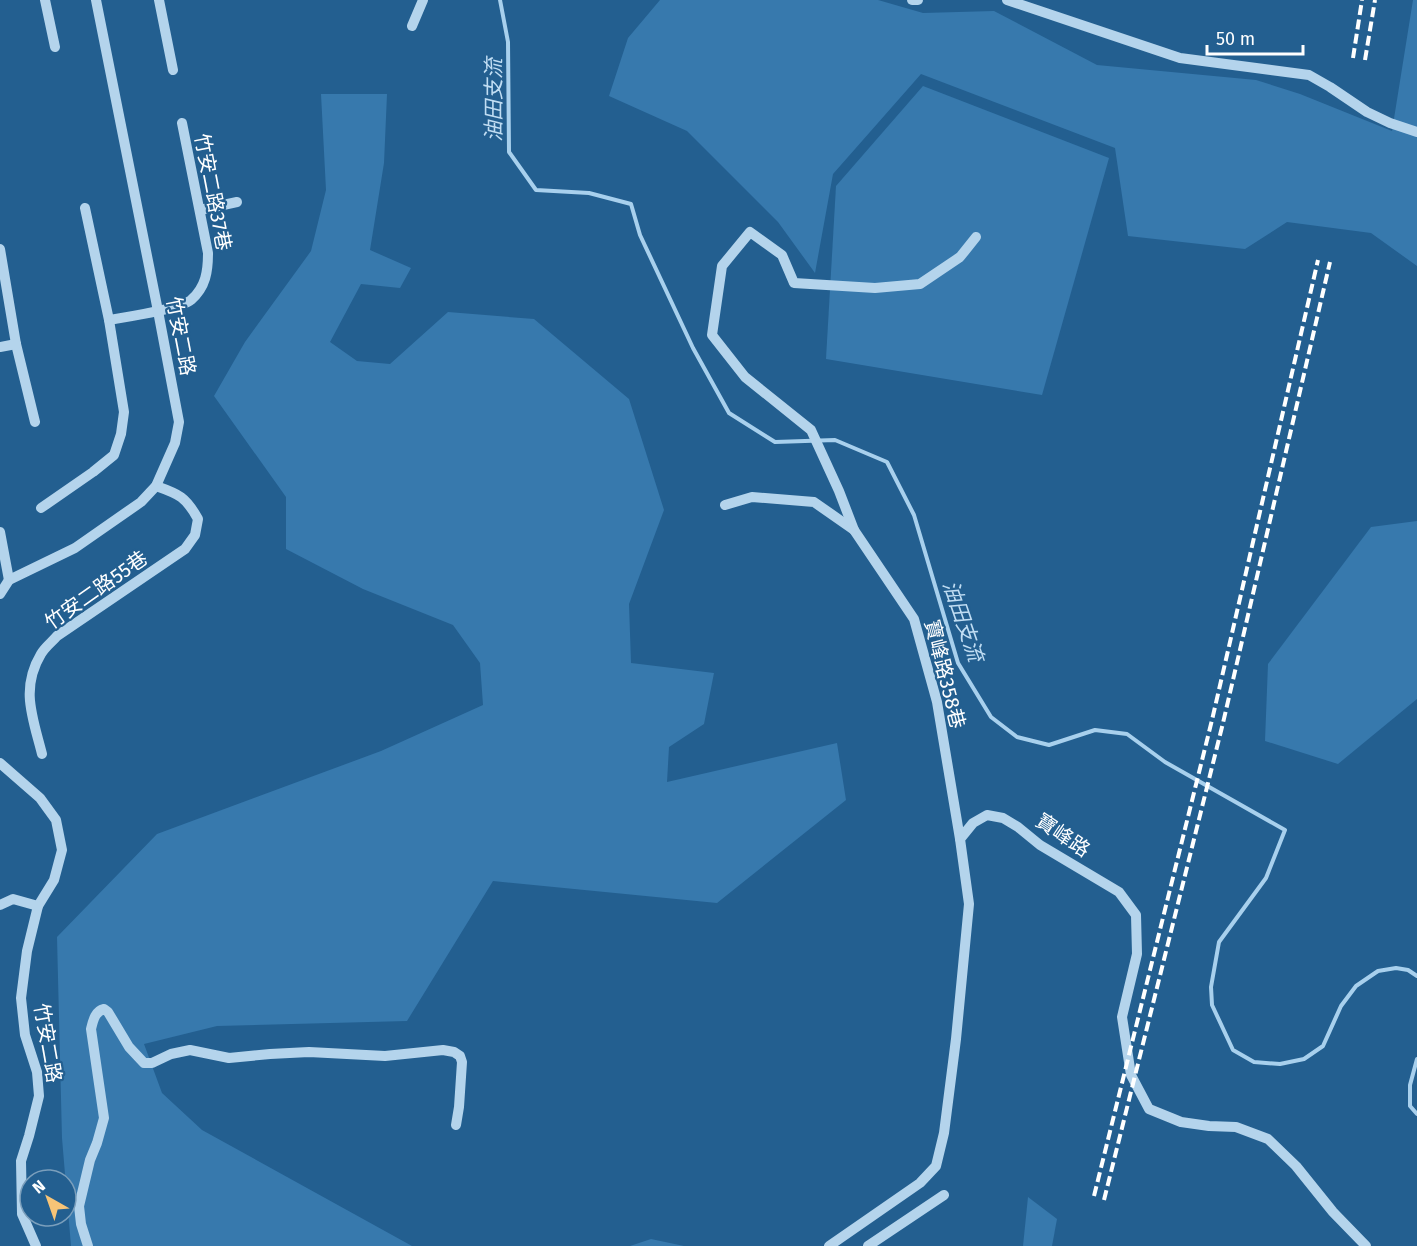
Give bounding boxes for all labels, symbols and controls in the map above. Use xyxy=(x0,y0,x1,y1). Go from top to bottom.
scale bar xyxy=(1207,18,1303,56)
text: 50 m xyxy=(1216,28,1255,50)
water label: 油田支流 xyxy=(481,55,507,142)
street label: 竹安二路37巷 xyxy=(190,131,236,253)
street label: 竹安二路 xyxy=(162,294,200,378)
street label: 竹安二路55巷 xyxy=(40,546,152,634)
water label: 油田支流 xyxy=(937,577,990,668)
street label: 寶峰路358巷 xyxy=(920,617,970,731)
street label: 寶峰路 xyxy=(1031,808,1095,862)
street label: 竹安二路 xyxy=(29,1002,67,1084)
north arrow xyxy=(18,1168,78,1228)
text: N xyxy=(29,1176,49,1198)

